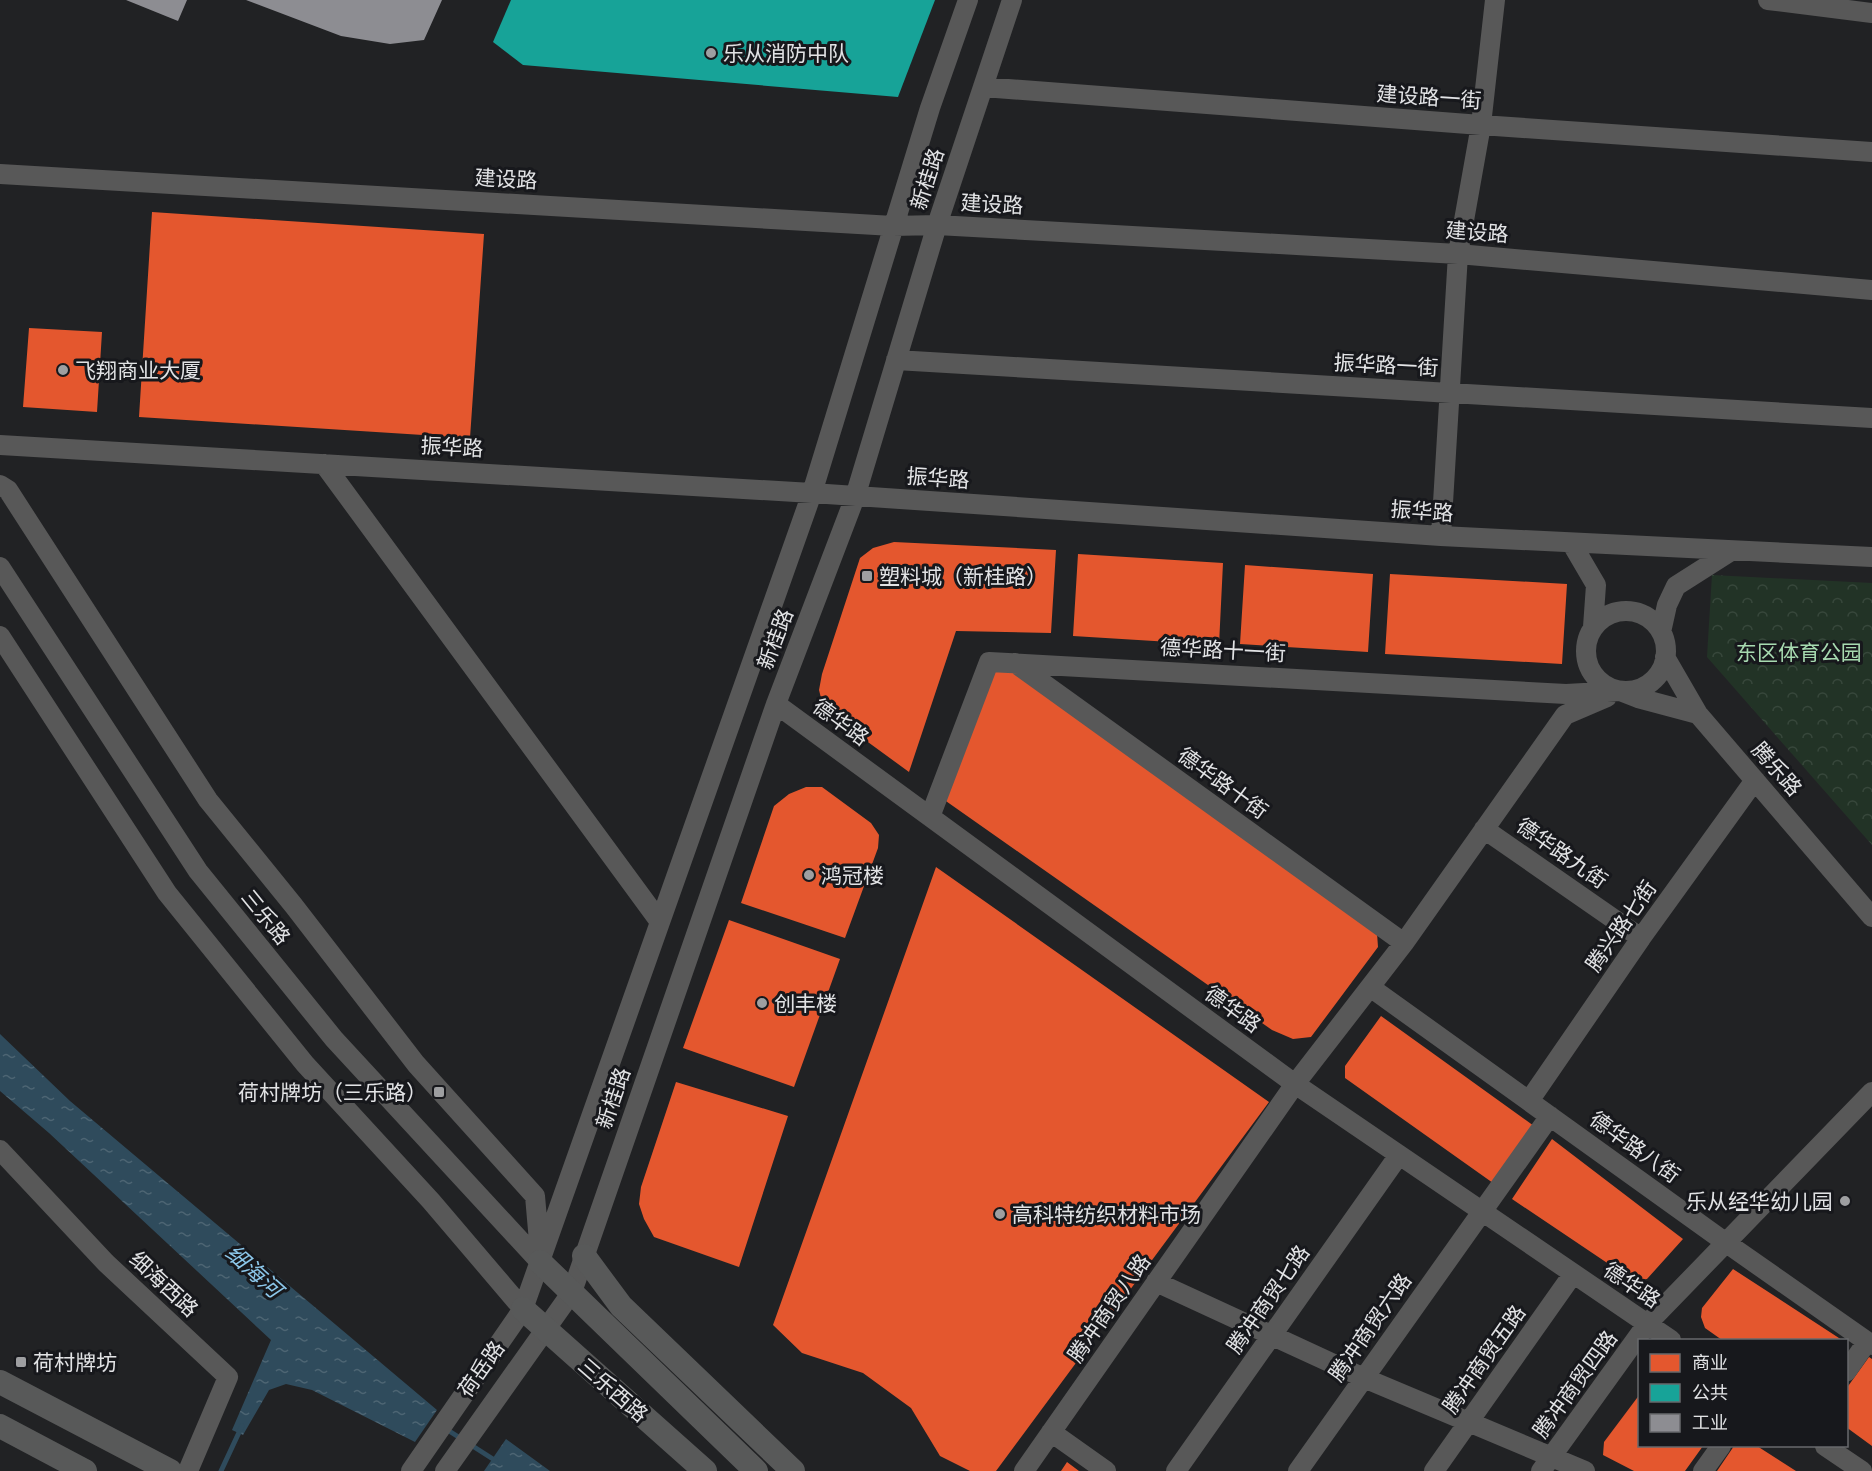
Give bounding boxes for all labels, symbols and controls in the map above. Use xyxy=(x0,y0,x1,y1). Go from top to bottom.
place label: 乐从消防中队 xyxy=(723,40,849,67)
marker: 乐从消防中队 xyxy=(704,46,718,60)
street label: 建设路一街 xyxy=(1376,80,1482,114)
street label: 新桂路 xyxy=(904,145,950,213)
street label: 建设路 xyxy=(474,164,538,194)
street label: 建设路 xyxy=(960,189,1024,219)
street label: 建设路 xyxy=(1445,216,1509,248)
street label: 振华路一街 xyxy=(1333,349,1439,381)
place label: 飞翔商业大厦 xyxy=(75,357,201,384)
marker: 飞翔商业大厦 xyxy=(56,363,70,377)
street label: 振华路 xyxy=(420,432,484,462)
street label: 振华路 xyxy=(906,462,970,494)
street label: 振华路 xyxy=(1390,495,1454,527)
place label: 塑料城（新桂路） xyxy=(879,563,1047,590)
marker: 塑料城（新桂路） xyxy=(860,569,874,583)
street label: 新桂路 xyxy=(751,605,799,673)
street label: 德华路十一街 xyxy=(1159,633,1287,667)
park label: 东区体育公园 xyxy=(1736,639,1862,666)
street label: 德华路 xyxy=(808,693,874,751)
street label: 腾乐路 xyxy=(1746,736,1808,802)
street label: 德华路十街 xyxy=(1173,741,1273,825)
street label: 德华路九街 xyxy=(1511,812,1613,894)
place label: 鸿冠楼 xyxy=(821,862,884,889)
marker: 鸿冠楼 xyxy=(802,868,816,882)
street label: 腾兴路七街 xyxy=(1580,875,1662,977)
street label: 三乐路 xyxy=(236,884,296,950)
street label: 德华路 xyxy=(1200,980,1266,1038)
place label: 创丰楼 xyxy=(774,990,837,1017)
marker: 创丰楼 xyxy=(755,996,769,1010)
street label: 新桂路 xyxy=(590,1064,636,1132)
place label: 荷村牌坊（三乐路） xyxy=(238,1079,427,1106)
marker: 荷村牌坊（三乐路） xyxy=(432,1085,446,1099)
street label: 德华路八街 xyxy=(1585,1105,1685,1189)
place label: 乐从经华幼儿园 xyxy=(1686,1188,1833,1215)
marker: 乐从经华幼儿园 xyxy=(1838,1194,1852,1208)
place label: 高科特纺织材料市场 xyxy=(1012,1201,1201,1228)
marker: 高科特纺织材料市场 xyxy=(993,1207,1007,1221)
water label: 细海河 xyxy=(220,1239,291,1306)
street label: 腾冲商贸七路 xyxy=(1221,1240,1315,1358)
street label: 细海西路 xyxy=(124,1245,204,1323)
street label: 腾冲商贸八路 xyxy=(1062,1249,1156,1367)
street label: 德华路 xyxy=(1598,1256,1666,1314)
street label: 腾冲商贸六路 xyxy=(1323,1268,1417,1386)
street label: 腾冲商贸五路 xyxy=(1437,1300,1531,1418)
street label: 腾冲商贸四路 xyxy=(1527,1325,1623,1443)
street label: 荷岳路 xyxy=(452,1335,510,1403)
legend xyxy=(1638,1339,1848,1447)
place label: 荷村牌坊 xyxy=(33,1349,117,1376)
text: 商业 xyxy=(1692,1351,1728,1374)
street label: 三乐西路 xyxy=(572,1352,654,1428)
marker: 荷村牌坊 xyxy=(14,1355,28,1369)
text: 公共 xyxy=(1692,1381,1728,1404)
text: 工业 xyxy=(1692,1411,1728,1434)

